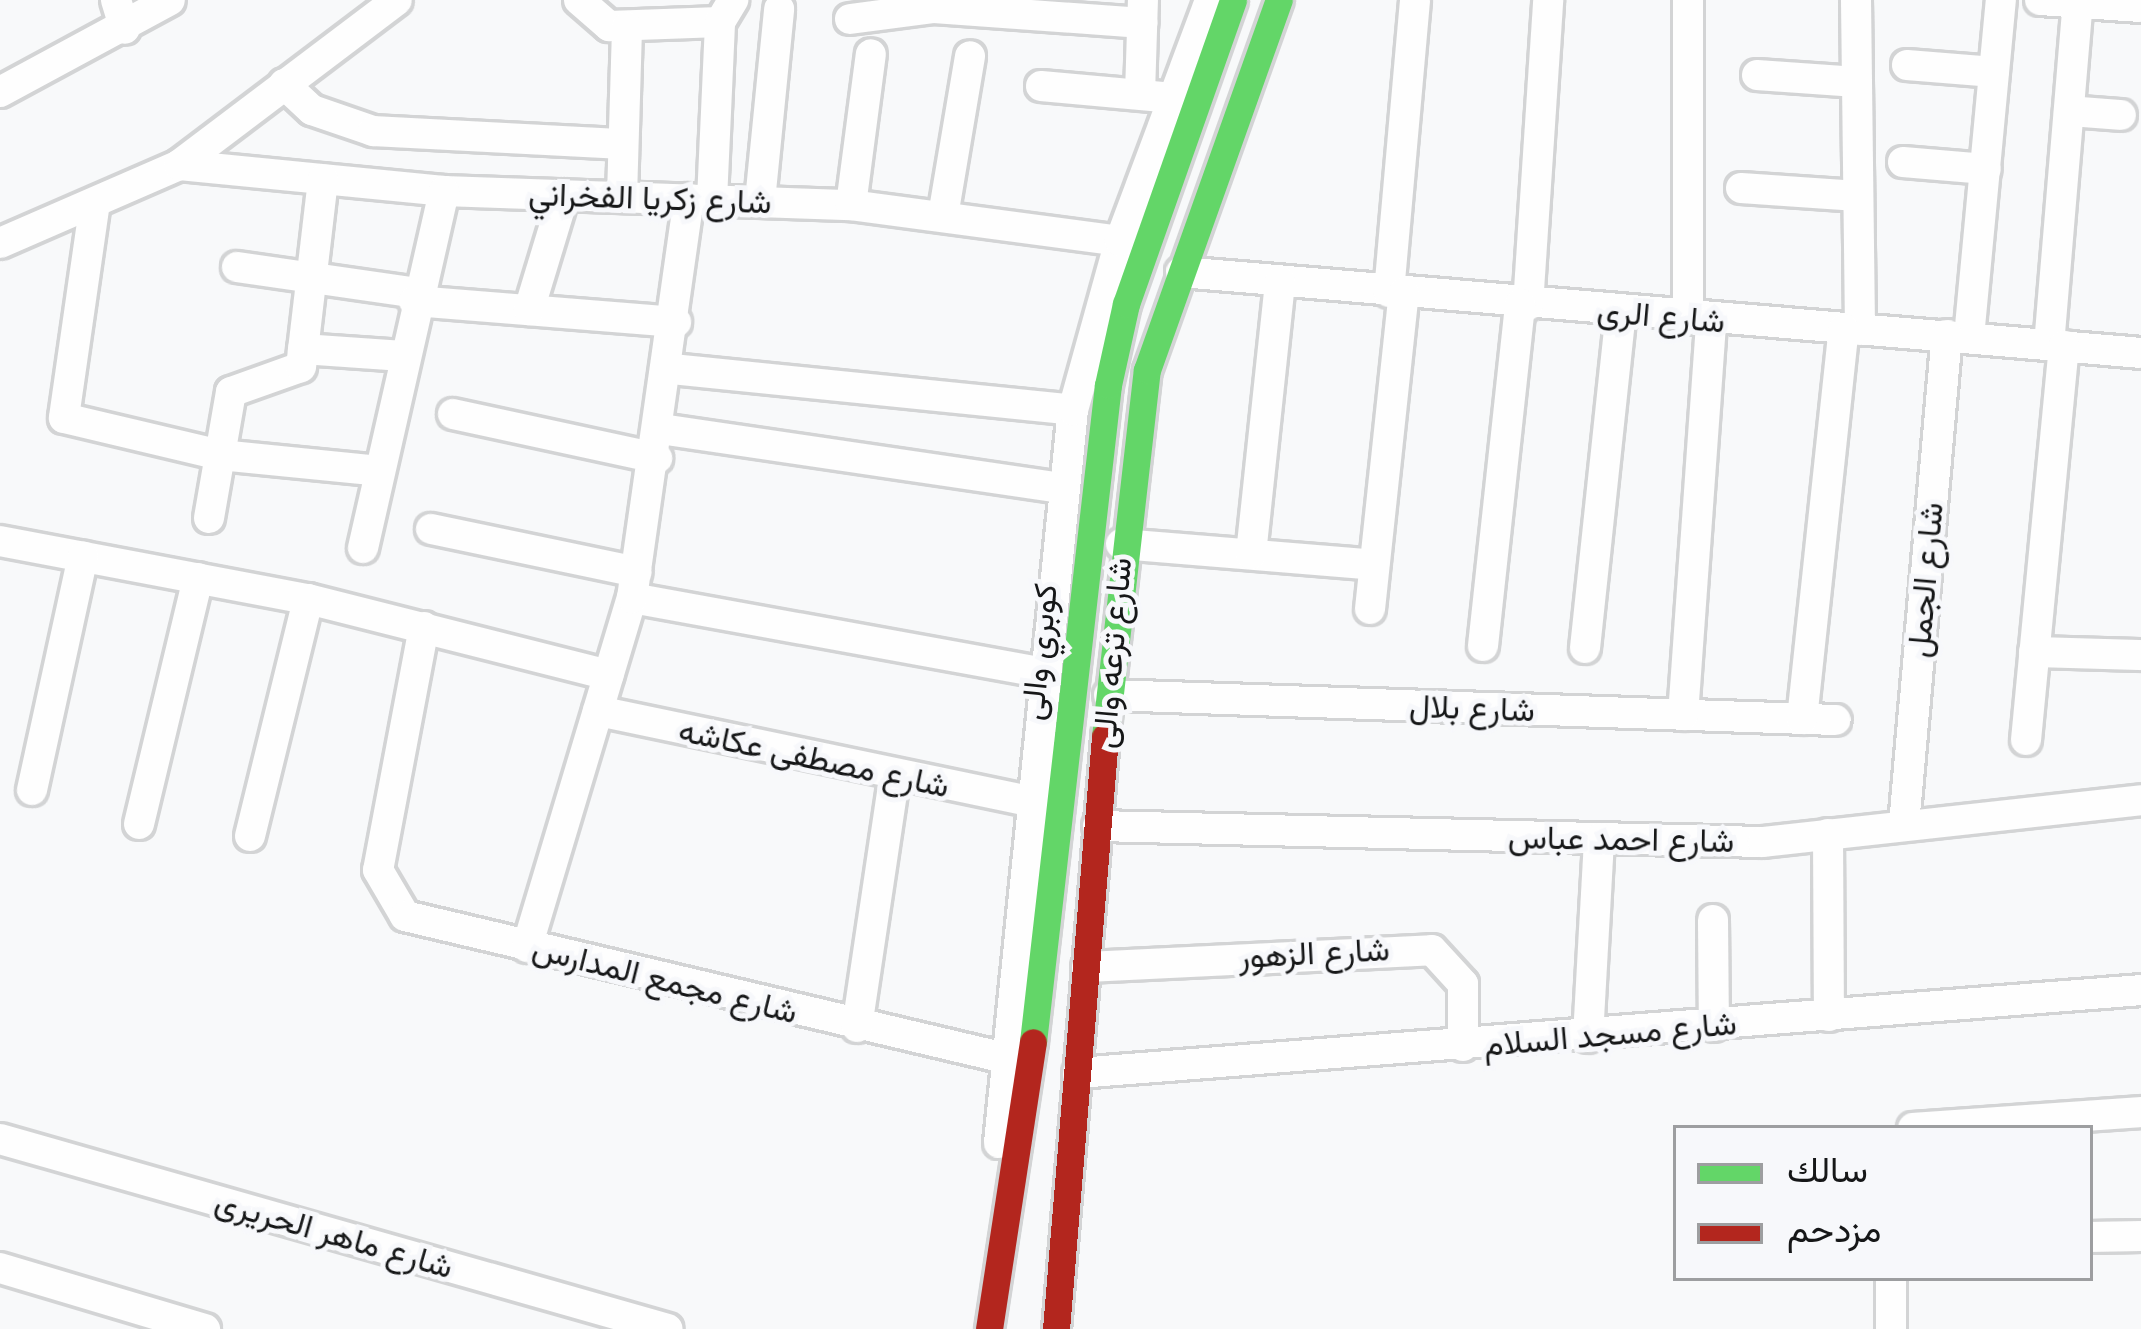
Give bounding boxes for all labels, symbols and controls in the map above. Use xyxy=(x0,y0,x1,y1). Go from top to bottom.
street label: شارع زكريا الفخراني xyxy=(528,174,772,222)
street label: شارع الرى xyxy=(1595,291,1727,341)
street label: شارع الجمل xyxy=(1898,501,1952,659)
street label: شارع ترعه والى xyxy=(1084,556,1140,750)
street label: كوبري والى xyxy=(1012,582,1066,722)
street label: شارع بلال xyxy=(1408,686,1536,730)
street label: شارع مصطفى عكاشه xyxy=(675,710,953,806)
street label: شارع احمد عباس xyxy=(1508,817,1734,861)
street label: شارع مجمع المدارس xyxy=(529,928,801,1032)
street label: شارع الزهور xyxy=(1237,929,1391,977)
street label: شارع مسجد السلام xyxy=(1482,1003,1738,1065)
legend xyxy=(1673,1125,2093,1281)
text: سالك xyxy=(1787,1147,1868,1191)
street label: شارع ماهر الحريرى xyxy=(211,1181,457,1287)
text: مزدحم xyxy=(1787,1207,1881,1251)

